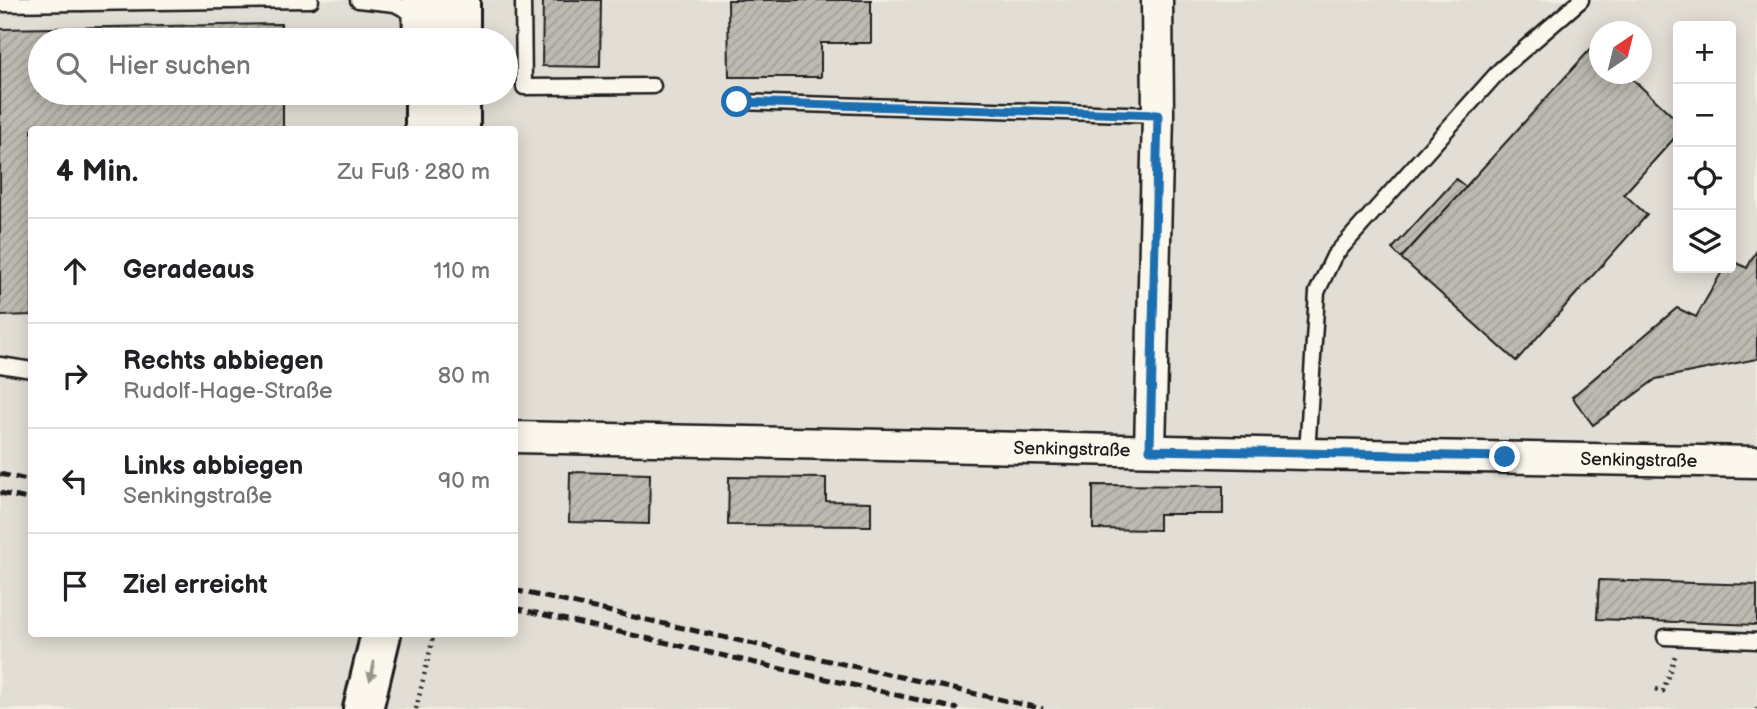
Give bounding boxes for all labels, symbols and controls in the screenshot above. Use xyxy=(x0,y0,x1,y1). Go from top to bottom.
north arrow xyxy=(1589,21,1652,84)
map controls xyxy=(1673,21,1736,273)
button: + xyxy=(1673,21,1736,84)
search box xyxy=(28,28,518,105)
icon: search xyxy=(52,48,90,86)
text: Hier suchen xyxy=(108,51,251,82)
button: − xyxy=(1673,84,1736,147)
route start xyxy=(721,86,752,117)
button: locate xyxy=(1673,147,1736,210)
text: 4 Min. xyxy=(56,154,138,190)
text: Zu Fuß · 280 m xyxy=(338,158,490,186)
button: layers xyxy=(1673,210,1736,273)
icon: ahead xyxy=(56,252,94,290)
text: Geradeaus xyxy=(123,255,254,286)
text: 110 m xyxy=(433,257,490,285)
text: Rechts abbiegen xyxy=(123,346,324,377)
icon: right xyxy=(56,357,94,395)
text: 80 m xyxy=(438,362,490,390)
text: Rudolf-Hage-Straße xyxy=(123,377,333,405)
street label: Senkingstraße xyxy=(1013,438,1131,461)
route end xyxy=(1489,441,1520,472)
street label: Senkingstraße xyxy=(1580,449,1698,472)
text: Links abbiegen xyxy=(123,451,303,482)
icon: left xyxy=(56,462,94,500)
text: 90 m xyxy=(438,467,490,495)
text: Senkingstraße xyxy=(123,482,272,510)
icon: arrive xyxy=(56,567,94,605)
text: Ziel erreicht xyxy=(123,570,267,601)
one-way arrow xyxy=(366,660,377,682)

